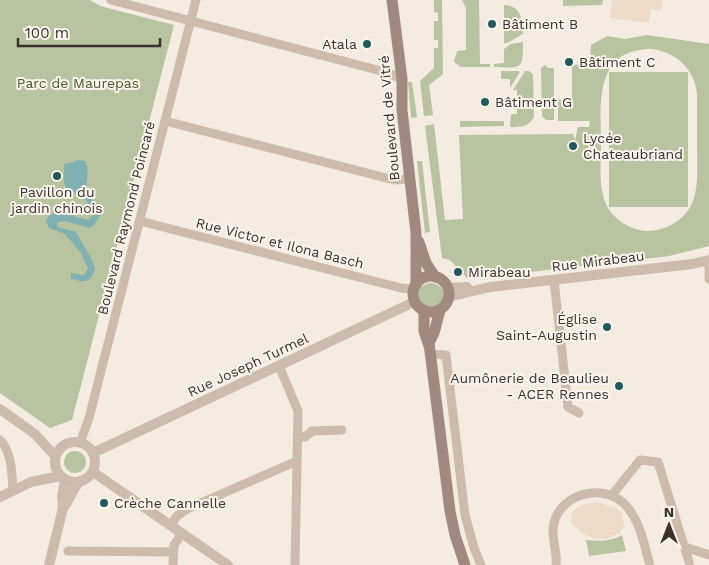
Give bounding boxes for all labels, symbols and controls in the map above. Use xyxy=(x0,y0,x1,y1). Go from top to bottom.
scale bar xyxy=(18,15,160,47)
place label: Bâtiment B xyxy=(502,16,578,32)
marker: Bâtiment B xyxy=(486,18,498,30)
text: 100 m xyxy=(25,24,69,42)
place label: Atala xyxy=(322,36,357,52)
marker: Atala xyxy=(361,38,373,50)
place label: Bâtiment C xyxy=(579,54,656,70)
street label: Boulevard de Vitré xyxy=(376,55,402,181)
marker: Bâtiment C xyxy=(563,56,575,68)
park label: Parc de Maurepas xyxy=(17,75,139,91)
place label: Bâtiment G xyxy=(495,94,572,110)
marker: Bâtiment G xyxy=(479,96,491,108)
street label: Boulevard Raymond Poincaré xyxy=(94,120,158,316)
place label: Lycée Chateaubriand xyxy=(583,130,683,162)
marker: Lycée Chateaubriand xyxy=(567,140,579,152)
marker: Pavillon du jardin chinois xyxy=(51,170,63,182)
place label: Pavillon du jardin chinois xyxy=(9,184,103,216)
street label: Rue Victor et Ilona Basch xyxy=(194,214,366,272)
street label: Rue Mirabeau xyxy=(551,247,645,275)
place label: Mirabeau xyxy=(468,264,531,280)
marker: Mirabeau xyxy=(452,266,464,278)
place label: Église Saint-Augustin xyxy=(496,311,597,343)
marker: Église Saint-Augustin xyxy=(601,321,613,333)
street label: Rue Joseph Turmel xyxy=(185,330,312,400)
place label: Aumônerie de Beaulieu - ACER Rennes xyxy=(450,370,609,402)
marker: Aumônerie de Beaulieu - ACER Rennes xyxy=(613,380,625,392)
place label: Crèche Cannelle xyxy=(114,495,226,511)
marker: Crèche Cannelle xyxy=(98,497,110,509)
north arrow xyxy=(644,500,694,550)
text: N xyxy=(664,504,674,520)

